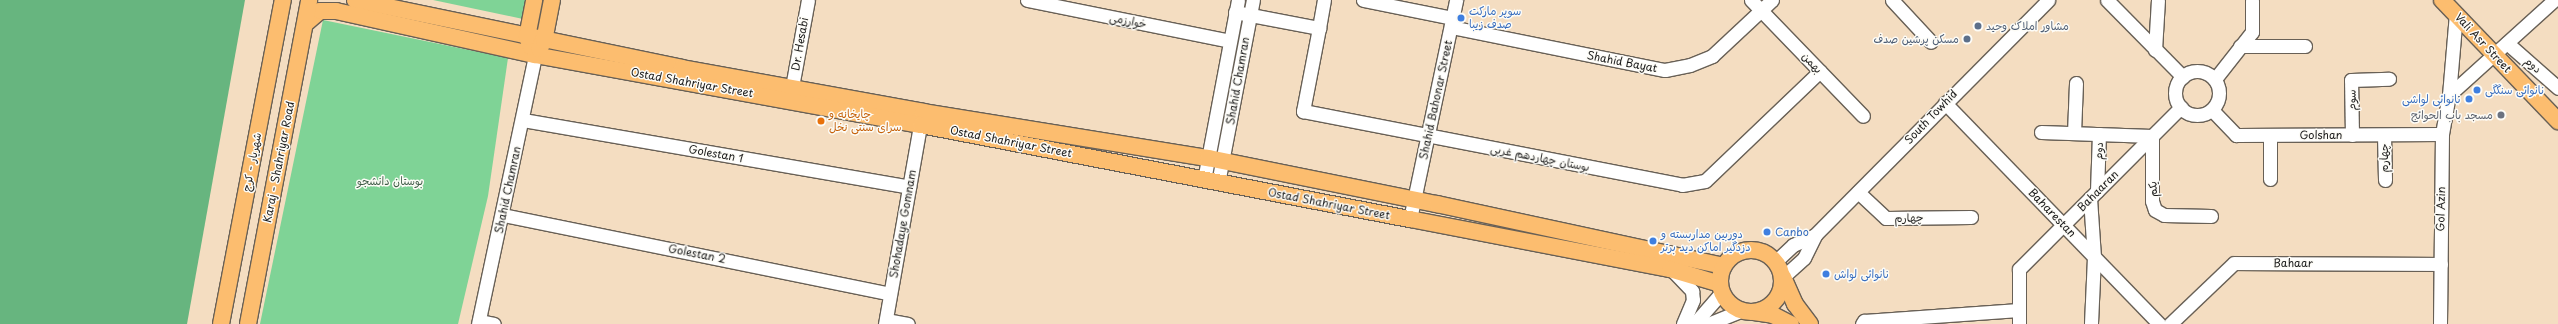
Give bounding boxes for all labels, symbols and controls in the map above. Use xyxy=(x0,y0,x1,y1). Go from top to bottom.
place label: سوپر مارکت صدف زیبا xyxy=(1469,5,1521,31)
street label: Vali Asr Street xyxy=(2452,10,2514,76)
street label: خوارزمی xyxy=(1108,11,1148,31)
marker: سوپر مارکت صدف زیبا xyxy=(1456,13,1466,23)
street label: Dr. Hesabi xyxy=(789,16,811,72)
place label: مشاور املاک وحید xyxy=(1986,19,2069,33)
marker: مشاور املاک وحید xyxy=(1973,21,1983,31)
place label: مسکن پرشین صدف xyxy=(1873,32,1959,46)
marker: مسکن پرشین صدف xyxy=(1962,34,1972,44)
street label: Shahid Chamran xyxy=(1224,36,1252,126)
street label: Shahid Bahonar Street xyxy=(1417,39,1455,161)
street label: Shahid Bayat xyxy=(1586,49,1658,75)
street label: بهمن xyxy=(1799,50,1825,76)
street label: دوم xyxy=(2522,54,2544,76)
street label: Ostad Shahriyar Street xyxy=(629,66,755,100)
place label: نانوائی سنگگی xyxy=(2485,83,2545,97)
marker: نانوائی سنگگی xyxy=(2472,85,2482,95)
street label: South Towhid xyxy=(1902,87,1960,147)
street label: سوم xyxy=(2345,89,2359,111)
place label: نانوائی لواشی xyxy=(2402,92,2461,106)
marker: نانوائی لواشی xyxy=(2464,94,2474,104)
street label: Karaj - Shahriyar Road xyxy=(261,100,297,224)
place label: چایخانه و سرای سنتی نخل xyxy=(829,108,901,134)
place label: مسجد باب الحوائج xyxy=(2411,108,2493,122)
marker: مسجد باب الحوائج xyxy=(2496,110,2506,120)
marker: چایخانه و سرای سنتی نخل xyxy=(816,116,826,126)
street label: Ostad Shahriyar Street xyxy=(949,124,1073,160)
street label: Golshan xyxy=(2300,128,2342,142)
street label: شهریار - کرج xyxy=(240,132,264,192)
street label: بوستان چهاردهم غربی xyxy=(1489,142,1591,174)
street label: دوم xyxy=(2092,142,2106,160)
street label: Golestan 1 xyxy=(687,143,745,165)
street label: چهارم xyxy=(2377,143,2391,173)
street label: Shahid Chamran xyxy=(492,145,524,235)
street label: Bahaaran xyxy=(2075,168,2121,214)
street label: Shohadaye Gomnam xyxy=(887,169,919,279)
park label: بوستان دانشجو xyxy=(357,174,423,188)
street label: یکم xyxy=(2146,181,2160,197)
street label: Ostad Shahriyar Street xyxy=(1267,186,1391,222)
street label: Baharestan xyxy=(2026,186,2078,240)
street label: Gol Azin xyxy=(2434,186,2448,232)
street label: چهارم xyxy=(1894,211,1924,225)
place label: Canbo xyxy=(1775,225,1809,239)
marker: Canbo xyxy=(1762,227,1772,237)
place label: دوربین مداربسته و دزدگیر اماکن دید برتر xyxy=(1661,228,1751,254)
marker: دوربین مداربسته و دزدگیر اماکن دید برتر xyxy=(1648,236,1658,246)
street label: Golestan 2 xyxy=(667,242,727,266)
street label: Bahaar xyxy=(2273,256,2313,270)
place label: نانوائی لواش xyxy=(1834,267,1889,281)
marker: نانوائی لواش xyxy=(1821,269,1831,279)

